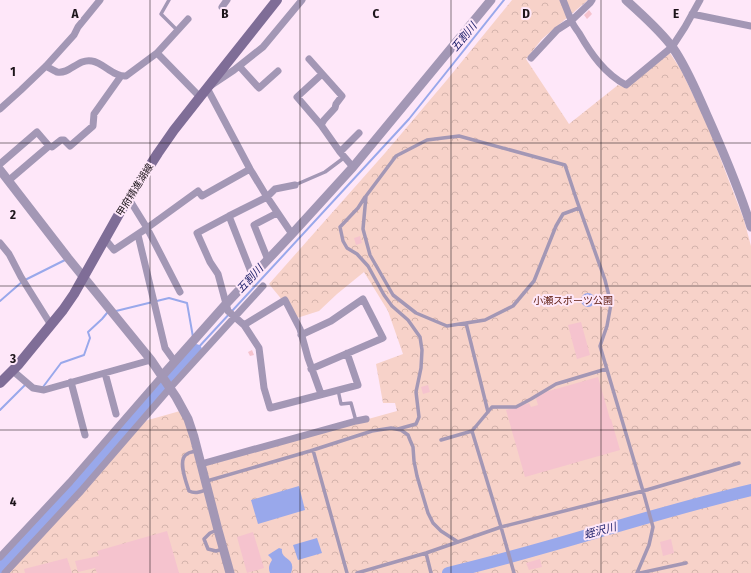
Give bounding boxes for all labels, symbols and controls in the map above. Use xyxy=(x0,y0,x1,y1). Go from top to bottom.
text: A xyxy=(70,6,79,21)
text: B xyxy=(221,6,229,21)
text: C xyxy=(373,6,380,21)
text: D xyxy=(522,6,530,21)
text: E xyxy=(673,6,679,21)
water label: 五割川 xyxy=(449,19,480,54)
text: 1 xyxy=(10,64,16,79)
street label: 甲府精進湖線 xyxy=(114,161,156,219)
text: 2 xyxy=(9,207,16,222)
water label: 五割川 xyxy=(234,262,267,296)
park label: 小瀬スポーツ公園 xyxy=(533,295,613,307)
text: 3 xyxy=(9,351,16,366)
text: 4 xyxy=(10,494,17,509)
water label: 蛭沢川 xyxy=(582,520,619,542)

